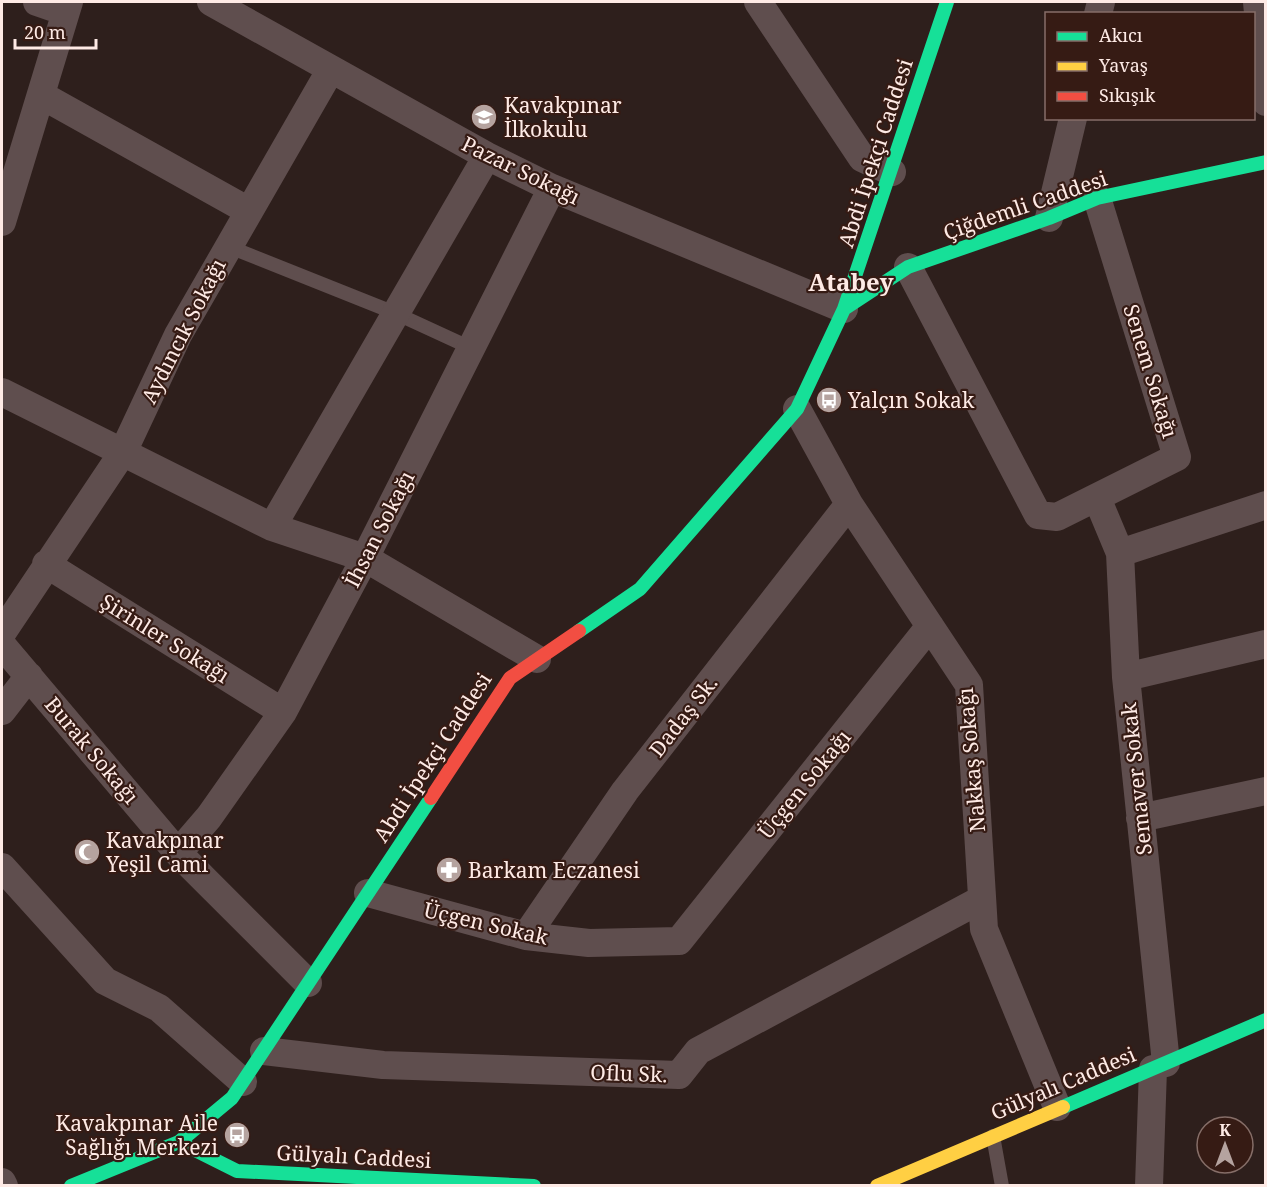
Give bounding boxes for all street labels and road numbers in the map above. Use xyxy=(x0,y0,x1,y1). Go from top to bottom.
street label: Abdi İpekçi Caddesi xyxy=(831,55,919,251)
street label: Pazar Sokağı xyxy=(457,129,585,211)
street label: Çiğdemli Caddesi xyxy=(939,164,1111,246)
street label: Aydıncık Sokağı xyxy=(134,253,232,408)
street label: Senem Sokağı xyxy=(1117,301,1185,442)
street label: İhsan Sokağı xyxy=(338,466,420,592)
street label: Şirinler Sokağı xyxy=(95,587,235,689)
street label: Abdi İpekçi Caddesi xyxy=(367,667,498,847)
street label: Dadaş Sk. xyxy=(643,670,723,762)
street label: Nakkaş Sokağı xyxy=(951,686,991,833)
street label: Burak Sokağı xyxy=(39,691,145,810)
street label: Semaver Sokak xyxy=(1114,701,1158,857)
street label: Üçgen Sokağı xyxy=(751,723,857,844)
street label: Üçgen Sokak xyxy=(421,895,552,951)
street label: Gülyalı Caddesi xyxy=(986,1040,1140,1126)
street label: Oflu Sk. xyxy=(590,1058,668,1088)
street label: Gülyalı Caddesi xyxy=(276,1138,432,1174)

